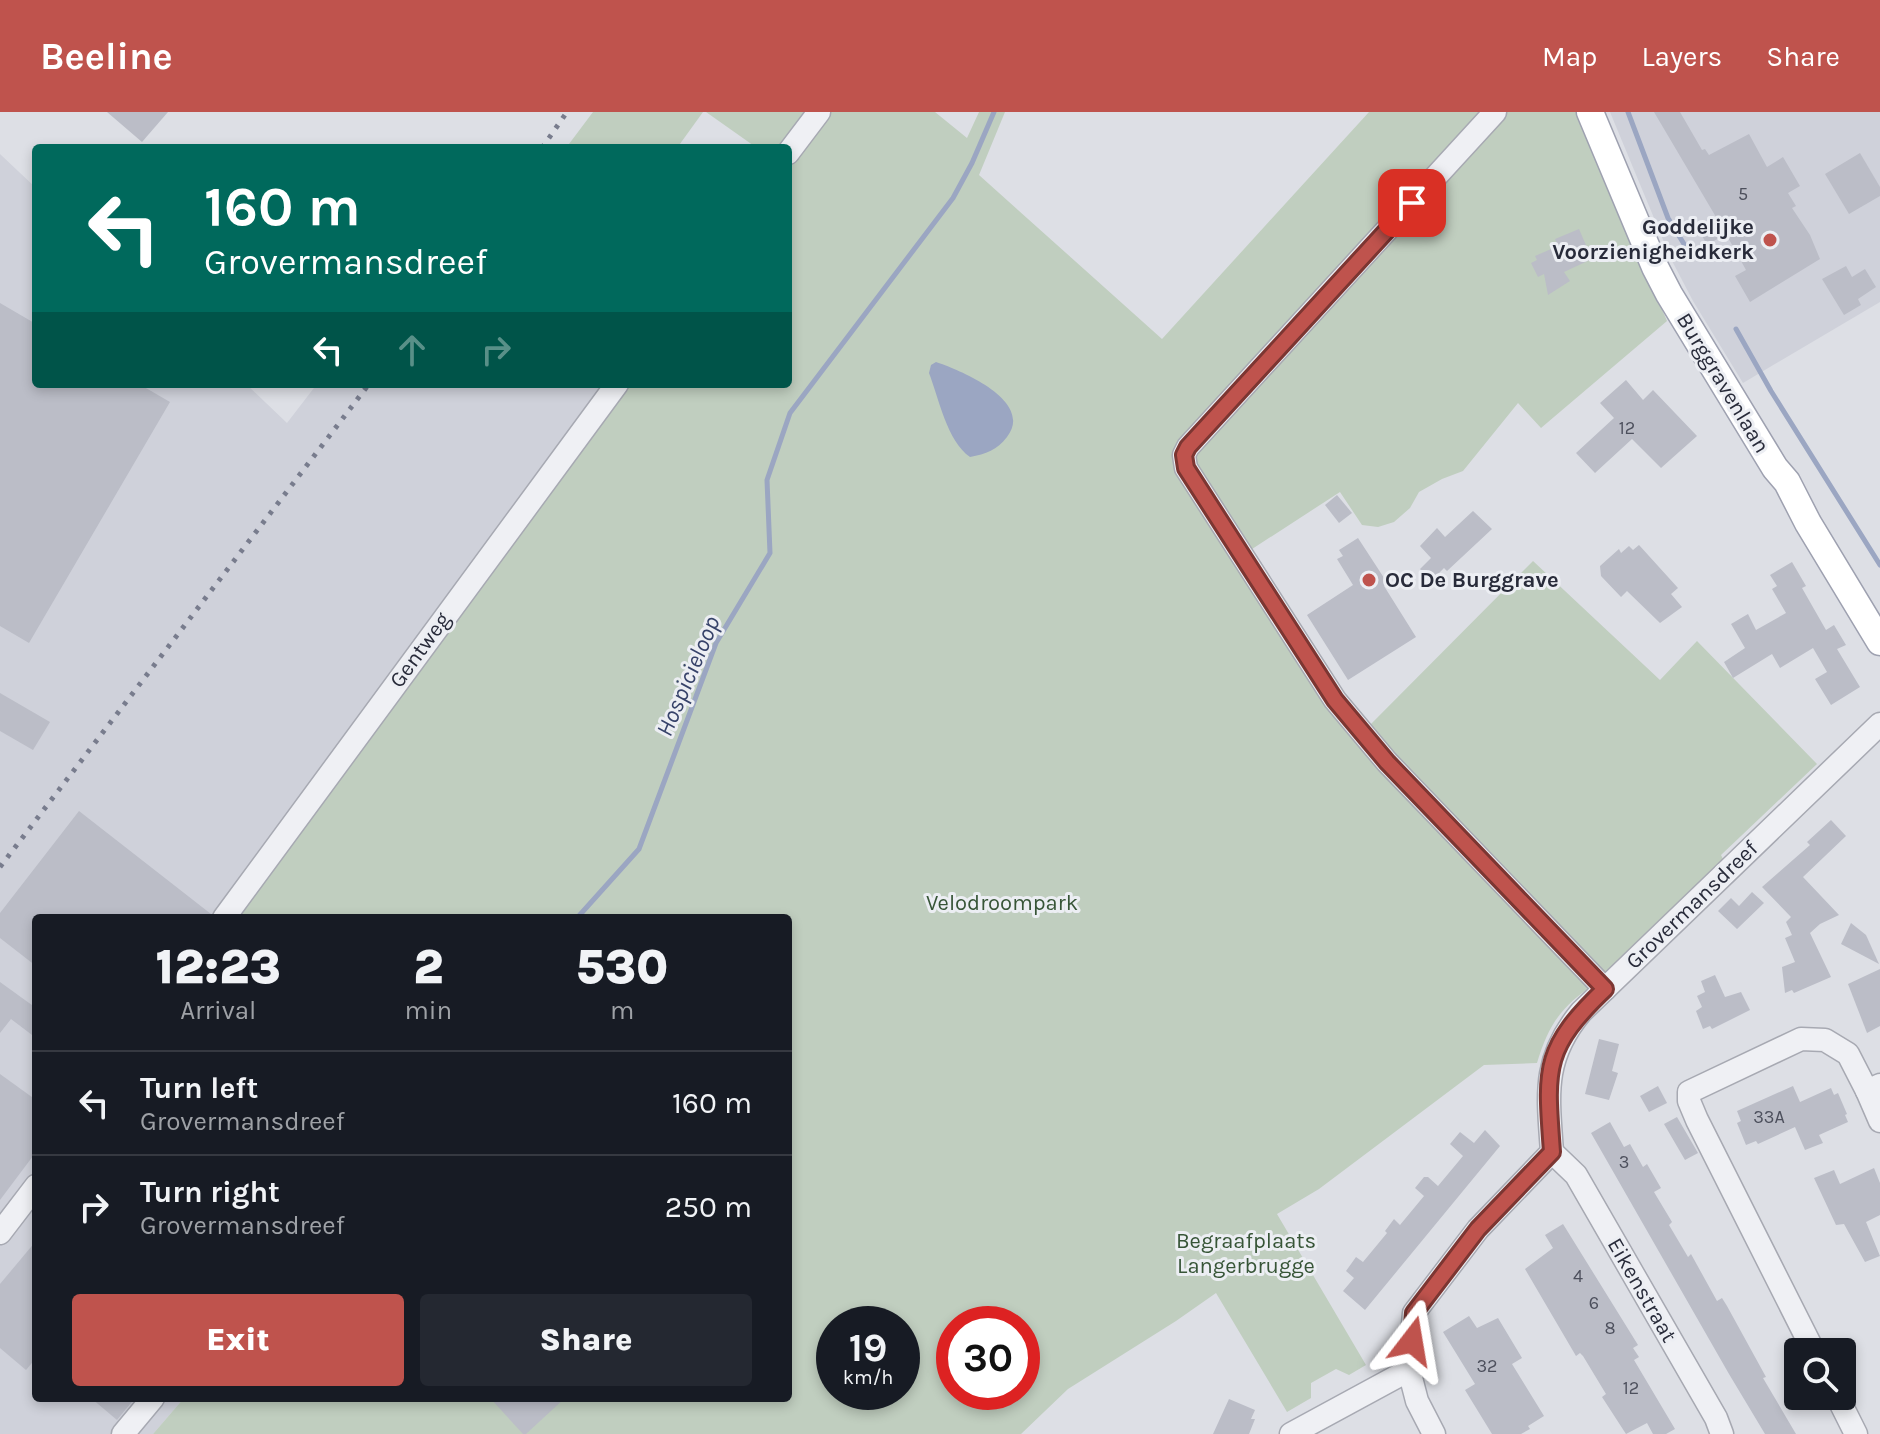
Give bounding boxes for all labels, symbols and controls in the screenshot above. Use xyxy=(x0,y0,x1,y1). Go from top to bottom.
text: Beeline xyxy=(40,34,173,79)
text: Map xyxy=(1542,40,1597,73)
text: Layers xyxy=(1641,40,1722,73)
text: Share xyxy=(1766,40,1840,73)
pin xyxy=(1378,169,1446,237)
text: 160 m xyxy=(204,174,361,239)
icon: left xyxy=(72,176,176,280)
icon: arrive xyxy=(1390,181,1434,225)
house number: 5 xyxy=(1738,183,1748,205)
place label: Goddelijke Voorzienigheidkerk xyxy=(1552,214,1754,265)
marker: Goddelijke Voorzienigheidkerk xyxy=(1761,231,1779,249)
text: Grovermansdreef xyxy=(204,241,487,283)
street label: Burggravenlaan xyxy=(1671,308,1775,458)
icon: left xyxy=(306,328,350,372)
icon: ahead xyxy=(390,328,434,372)
icon: right xyxy=(474,328,518,372)
house number: 12 xyxy=(1619,417,1635,439)
place label: OC De Burggrave xyxy=(1385,567,1559,593)
marker: OC De Burggrave xyxy=(1360,571,1378,589)
street label: Gentweg xyxy=(384,607,456,693)
water label: Hospicieloop xyxy=(650,611,726,740)
street label: Grovermansdreef xyxy=(1621,835,1764,974)
park label: Velodroompark xyxy=(926,890,1078,916)
text: 12:23 xyxy=(156,939,281,995)
text: 2 xyxy=(413,939,444,995)
text: 530 xyxy=(576,939,668,995)
text: Arrival xyxy=(180,995,256,1026)
text: min xyxy=(405,995,452,1026)
text: m xyxy=(610,995,634,1026)
text: Turn left xyxy=(140,1070,258,1106)
icon: left xyxy=(72,1081,116,1125)
text: 160 m xyxy=(672,1085,752,1121)
text: Grovermansdreef xyxy=(140,1106,345,1137)
house number: 33A xyxy=(1753,1106,1785,1128)
house number: 3 xyxy=(1619,1151,1629,1173)
text: Turn right xyxy=(140,1174,280,1210)
icon: right xyxy=(72,1185,116,1229)
text: 250 m xyxy=(665,1189,752,1225)
text: Grovermansdreef xyxy=(140,1210,345,1241)
park label: Begraafplaats Langerbrugge xyxy=(1176,1228,1316,1279)
street label: Eikenstraat xyxy=(1602,1233,1682,1347)
house number: 4 xyxy=(1573,1265,1583,1287)
house number: 6 xyxy=(1589,1292,1599,1314)
button: Exit xyxy=(72,1294,404,1386)
button: Share xyxy=(420,1294,752,1386)
position arrow xyxy=(1370,1299,1454,1383)
speed limit sign: 30 xyxy=(936,1306,1040,1410)
house number: 8 xyxy=(1604,1317,1616,1339)
text: 19 xyxy=(849,1324,887,1371)
map controls xyxy=(1784,1338,1856,1410)
button: search xyxy=(1784,1338,1856,1410)
house number: 32 xyxy=(1476,1355,1498,1377)
text: km/h xyxy=(843,1366,893,1389)
house number: 12 xyxy=(1623,1377,1639,1399)

